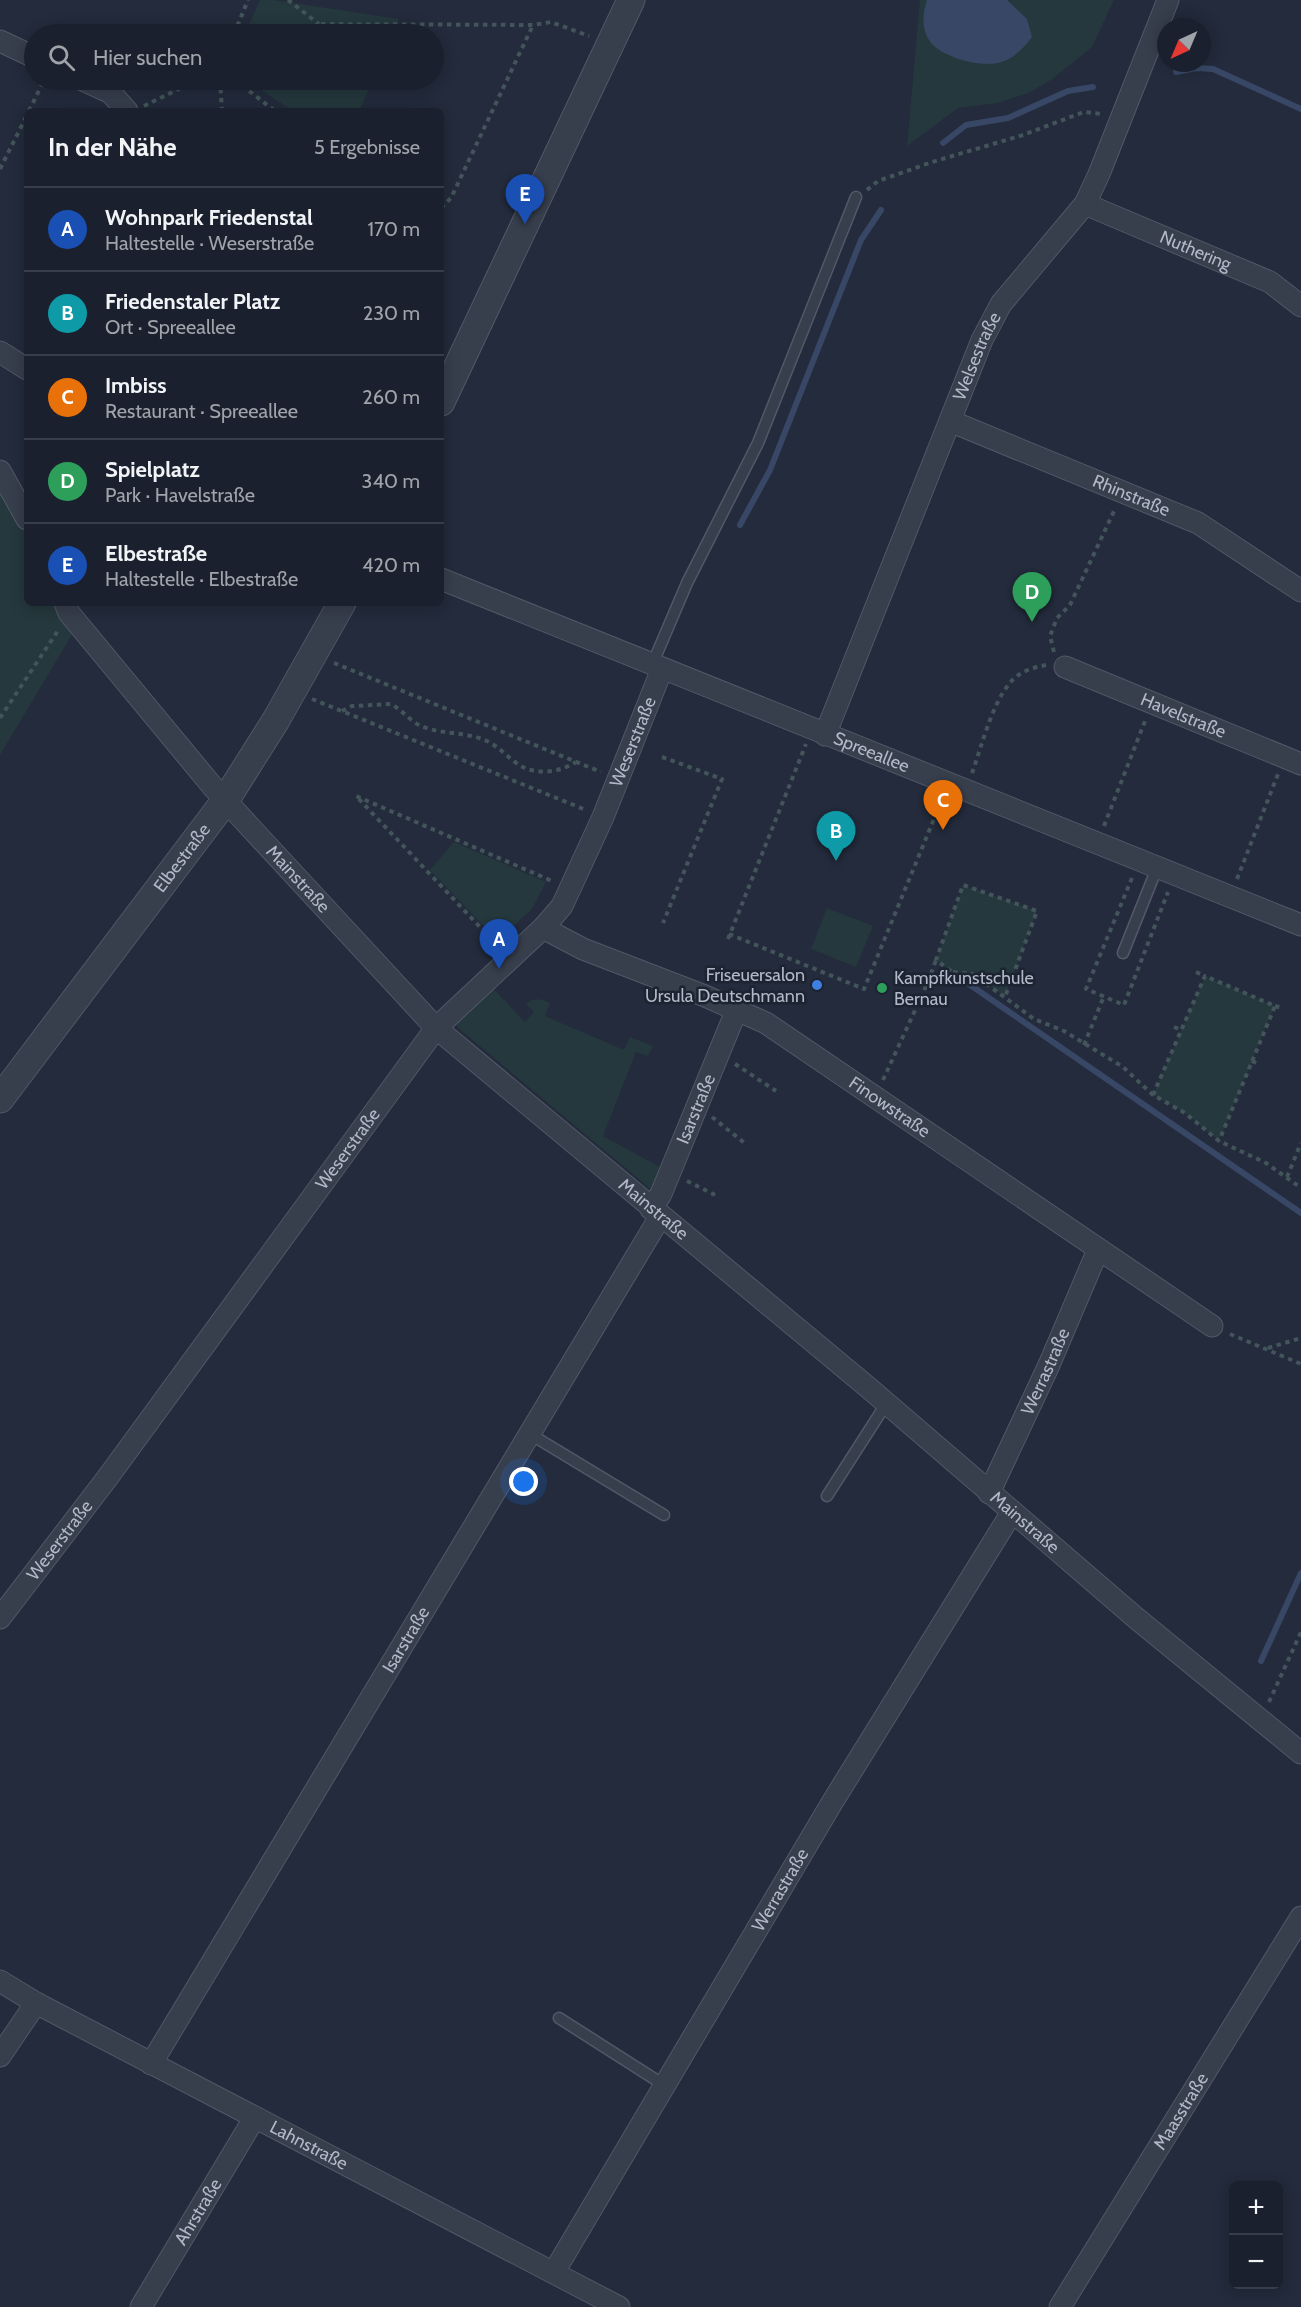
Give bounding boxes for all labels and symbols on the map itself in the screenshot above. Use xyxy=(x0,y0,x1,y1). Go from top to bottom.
north arrow xyxy=(1157,18,1211,72)
pin: E xyxy=(506,174,544,224)
street label: Nuthering xyxy=(1156,226,1236,276)
street label: Welsestraße xyxy=(948,309,1006,403)
street label: Rhinstraße xyxy=(1089,470,1173,521)
pin: D xyxy=(1012,572,1052,622)
street label: Havelstraße xyxy=(1137,688,1229,743)
street label: Weserstraße xyxy=(605,694,661,790)
street label: Spreeallee xyxy=(830,727,913,777)
pin: C xyxy=(924,780,962,830)
pin: B xyxy=(816,812,856,861)
street label: Elbestraße xyxy=(149,819,215,897)
street label: Mainstraße xyxy=(261,841,335,917)
pin: A xyxy=(480,920,518,969)
place label: Friseuersalon Ursula Deutschmann xyxy=(645,964,805,1007)
place label: Kampfkunstschule Bernau xyxy=(894,967,1034,1010)
marker: Friseuersalon Ursula Deutschmann xyxy=(810,978,824,992)
marker: Kampfkunstschule Bernau xyxy=(875,981,889,995)
street label: Isarstraße xyxy=(672,1071,720,1147)
street label: Finowstraße xyxy=(845,1072,934,1142)
street label: Weserstraße xyxy=(311,1104,385,1194)
street label: Mainstraße xyxy=(614,1174,693,1244)
street label: Werrastraße xyxy=(1016,1325,1074,1418)
your location xyxy=(509,1467,538,1496)
street label: Mainstraße xyxy=(986,1487,1064,1558)
street label: Weserstraße xyxy=(22,1496,97,1585)
street label: Isarstraße xyxy=(378,1603,434,1677)
street label: Werrastraße xyxy=(747,1844,813,1935)
street label: Maasstraße xyxy=(1149,2069,1213,2154)
street label: Lahnstraße xyxy=(266,2116,352,2175)
street label: Ahrstraße xyxy=(170,2175,227,2249)

